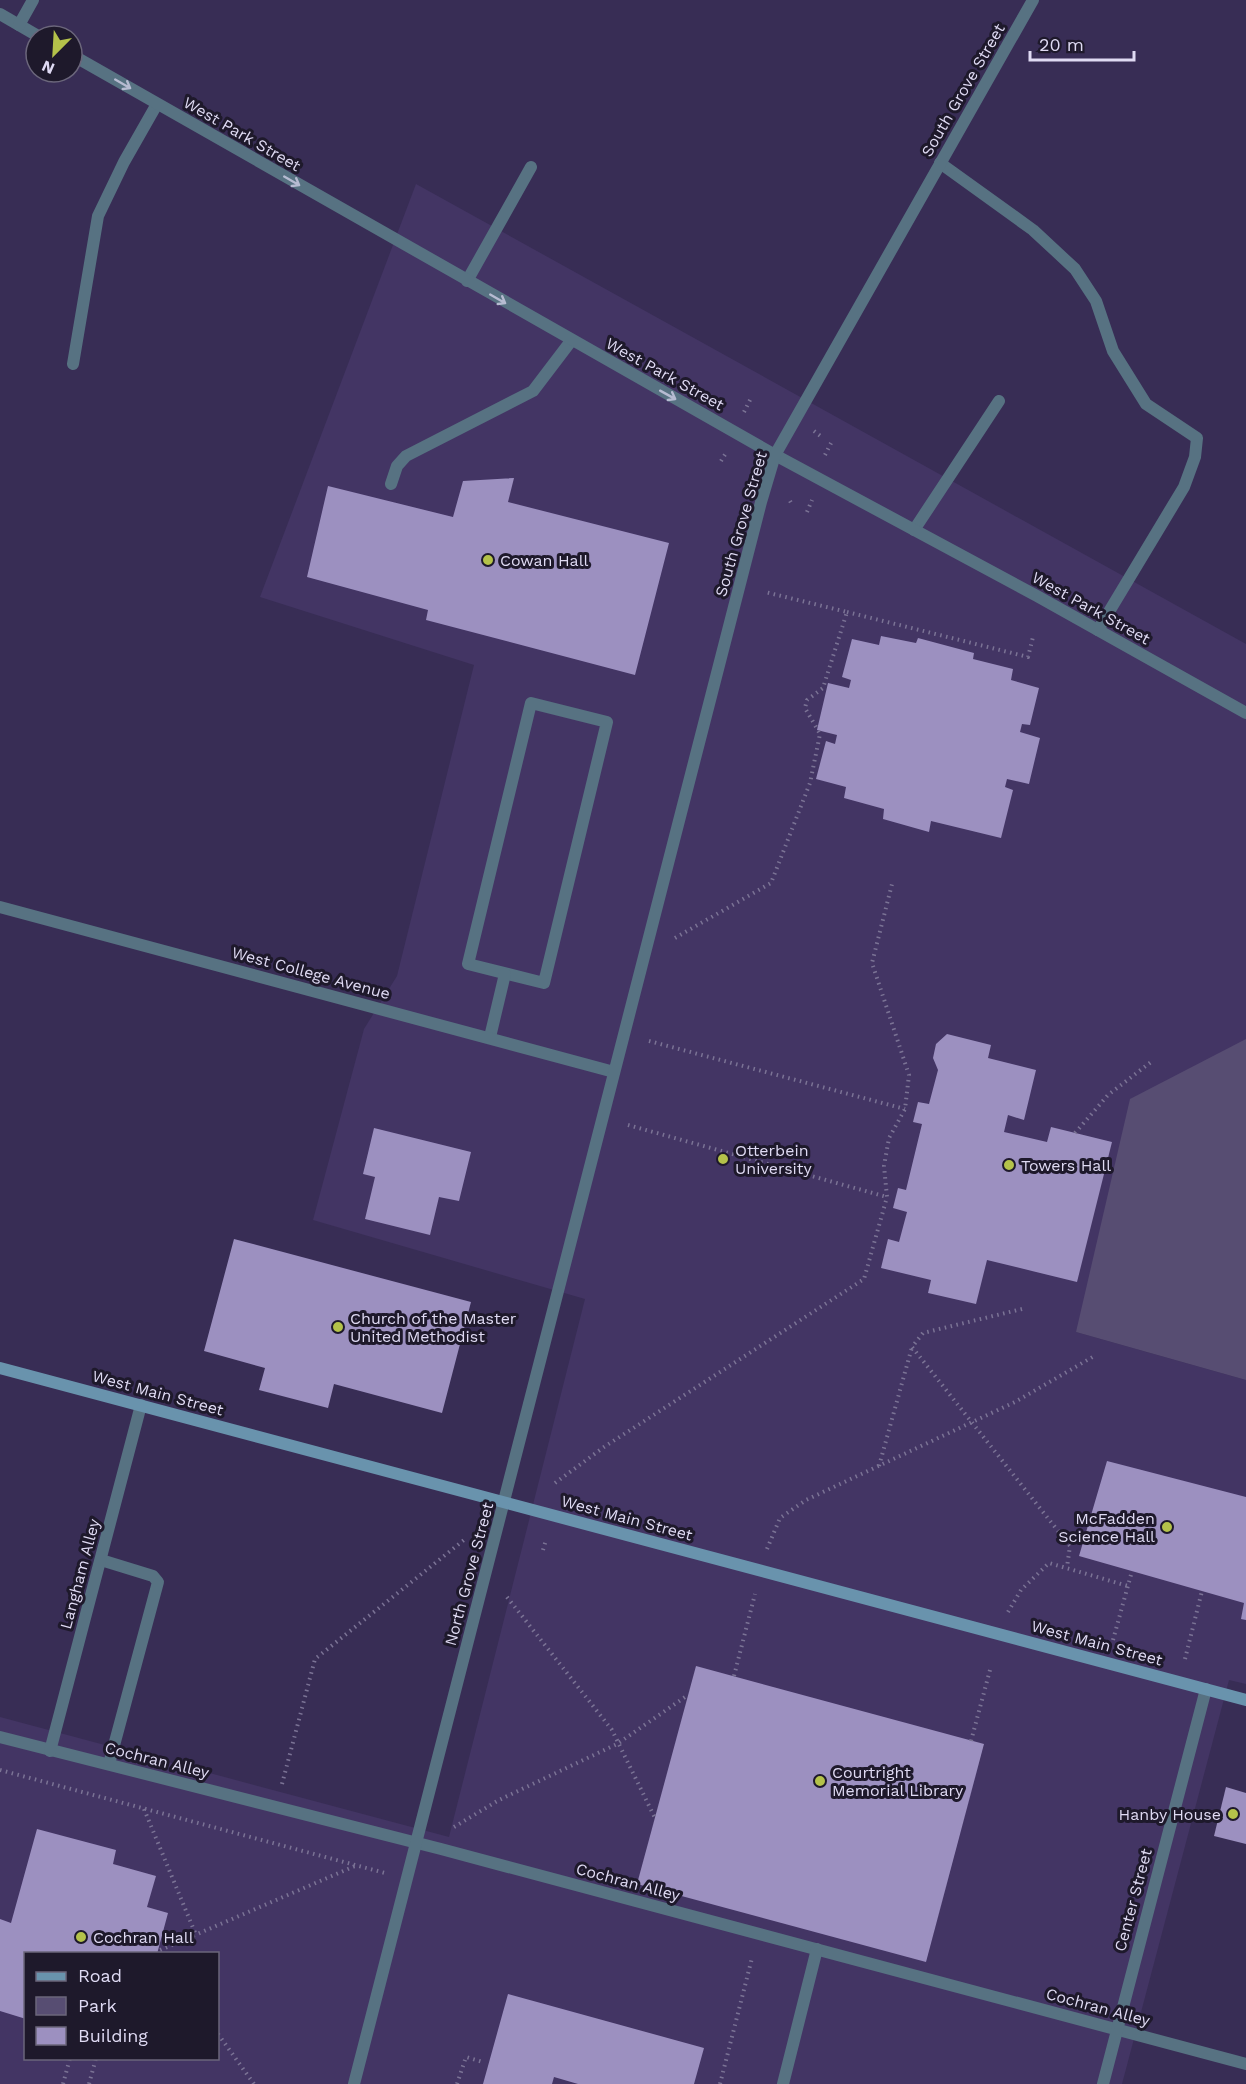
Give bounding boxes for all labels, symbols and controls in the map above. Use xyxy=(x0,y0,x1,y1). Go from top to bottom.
street label: South Grove Street xyxy=(917,20,1009,160)
north arrow xyxy=(24,24,84,84)
scale bar xyxy=(1030,24,1134,62)
text: 20 m xyxy=(1039,34,1084,55)
text: N xyxy=(39,56,57,78)
one-way arrow xyxy=(114,79,131,91)
street label: West Park Street xyxy=(180,93,304,175)
one-way arrow xyxy=(283,175,300,187)
one-way arrow xyxy=(489,293,506,305)
street label: West Park Street xyxy=(603,334,728,415)
one-way arrow xyxy=(658,390,676,401)
street label: South Grove Street xyxy=(711,449,771,599)
place label: Cowan Hall xyxy=(500,551,589,570)
marker: Cowan Hall xyxy=(481,553,495,567)
street label: West Park Street xyxy=(1029,568,1154,649)
street label: West College Avenue xyxy=(230,943,392,1003)
place label: Otterbein University xyxy=(735,1141,813,1178)
marker: Otterbein University xyxy=(716,1152,730,1166)
place label: Towers Hall xyxy=(1021,1156,1111,1175)
marker: Towers Hall xyxy=(1002,1158,1016,1172)
place label: Church of the Master United Methodist xyxy=(350,1309,517,1346)
marker: Church of the Master United Methodist xyxy=(331,1320,345,1334)
street label: West Main Street xyxy=(90,1366,226,1420)
street label: West Main Street xyxy=(559,1491,695,1545)
street label: North Grove Street xyxy=(441,1500,497,1648)
place label: McFadden Science Hall xyxy=(1058,1509,1155,1546)
street label: Langham Alley xyxy=(56,1516,104,1631)
marker: McFadden Science Hall xyxy=(1160,1520,1174,1534)
street label: West Main Street xyxy=(1029,1616,1165,1670)
street label: Cochran Alley xyxy=(103,1738,212,1782)
place label: Courtright Memorial Library xyxy=(832,1763,964,1800)
marker: Courtright Memorial Library xyxy=(813,1774,827,1788)
place label: Hanby House xyxy=(1119,1805,1221,1824)
marker: Hanby House xyxy=(1226,1807,1240,1821)
street label: Center Street xyxy=(1110,1846,1156,1954)
street label: Cochran Alley xyxy=(574,1859,683,1905)
place label: Cochran Hall xyxy=(93,1928,194,1947)
marker: Cochran Hall xyxy=(74,1930,88,1944)
legend xyxy=(24,1952,219,2060)
text: Road xyxy=(78,1965,122,1986)
street label: Cochran Alley xyxy=(1044,1984,1153,2030)
text: Park xyxy=(78,1995,117,2016)
text: Building xyxy=(78,2025,148,2046)

